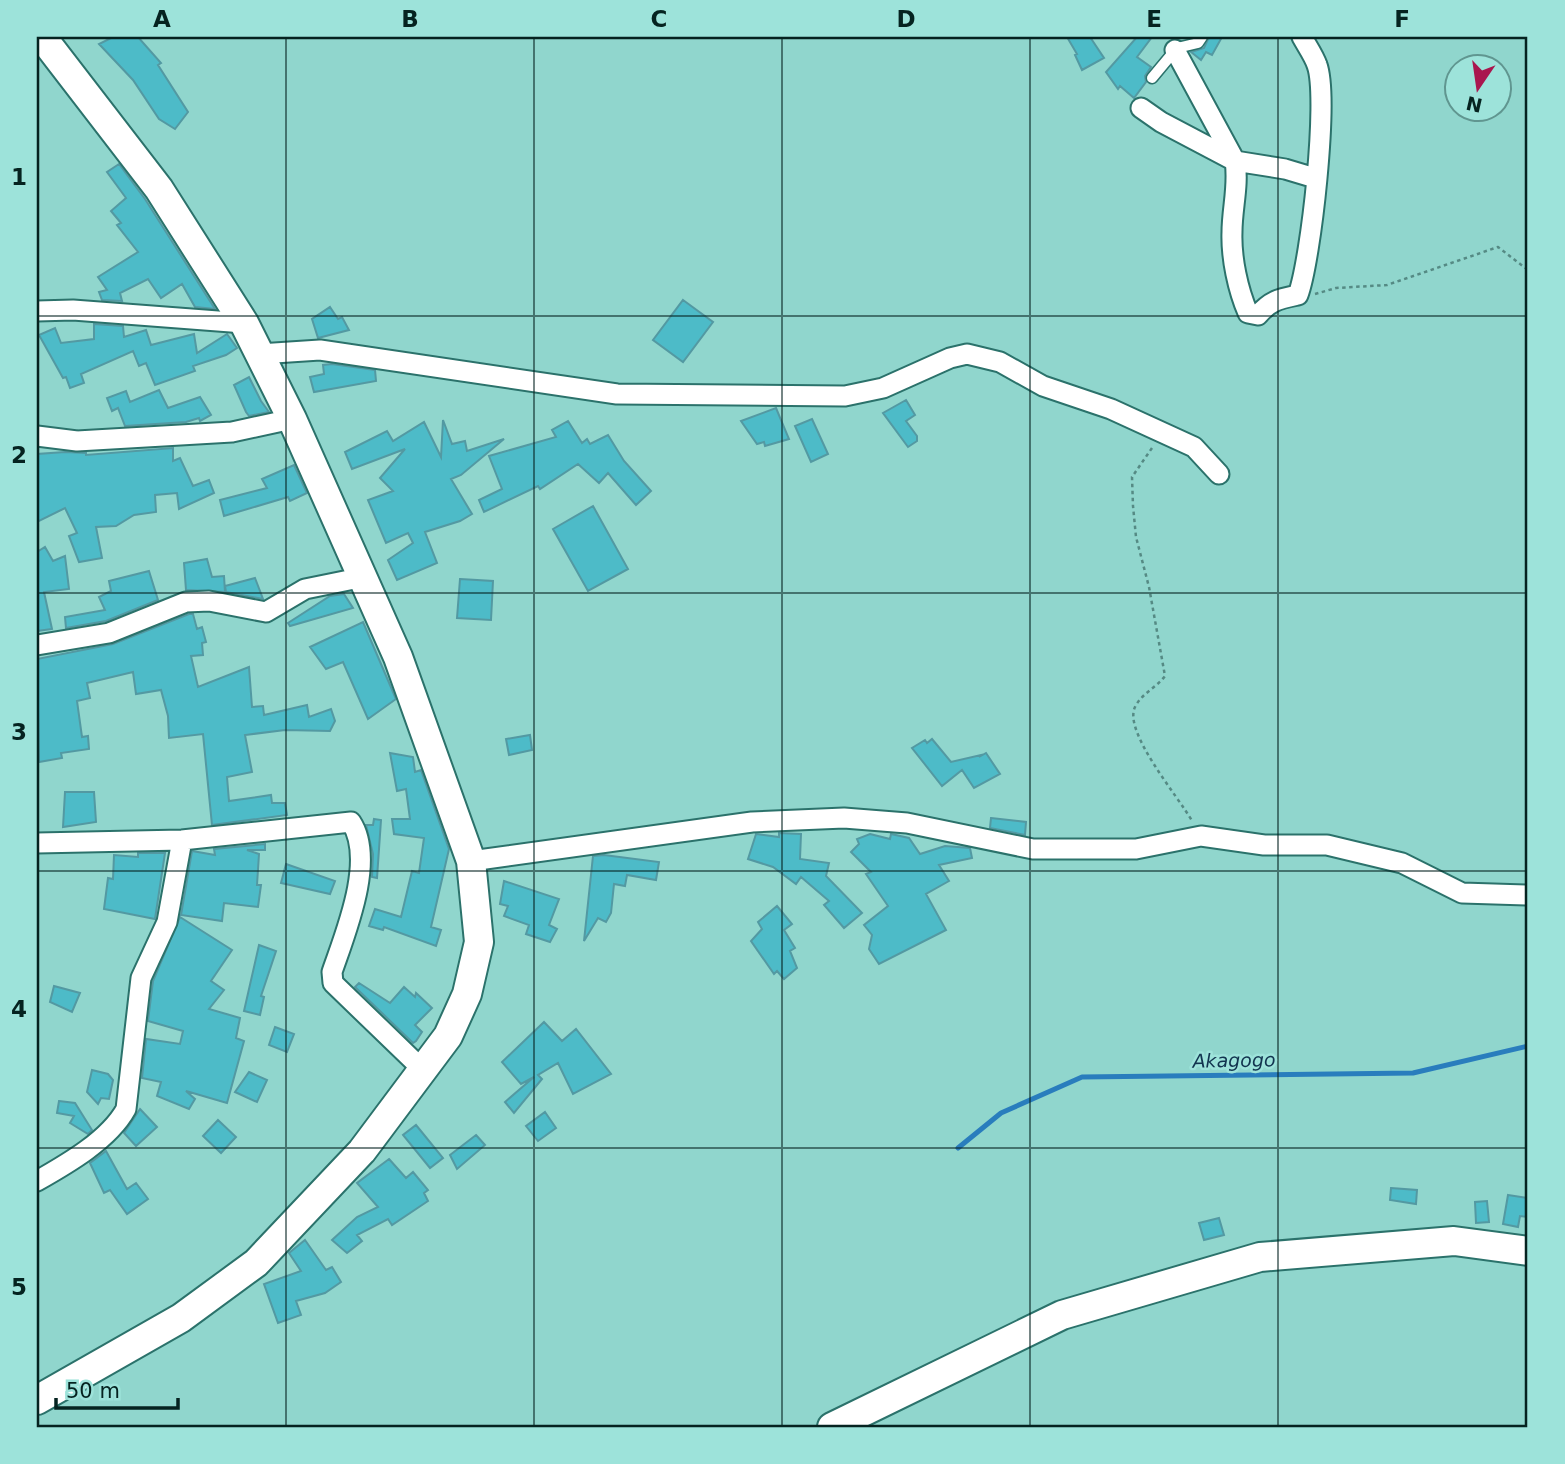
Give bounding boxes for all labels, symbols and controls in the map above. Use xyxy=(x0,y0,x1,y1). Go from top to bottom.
text: A xyxy=(153,6,171,32)
text: B xyxy=(401,6,419,32)
text: C xyxy=(651,6,667,32)
text: D xyxy=(896,6,916,32)
text: E xyxy=(1146,6,1162,32)
text: F xyxy=(1394,6,1410,32)
north arrow xyxy=(1442,52,1512,122)
text: N xyxy=(1464,92,1484,117)
text: 1 xyxy=(11,164,27,190)
text: 2 xyxy=(11,442,27,468)
text: 3 xyxy=(11,719,27,745)
text: 4 xyxy=(11,996,27,1022)
water label: Akagogo xyxy=(1190,1048,1276,1072)
text: 5 xyxy=(11,1274,27,1300)
scale bar xyxy=(56,1366,178,1410)
text: 50 m xyxy=(66,1379,120,1403)

